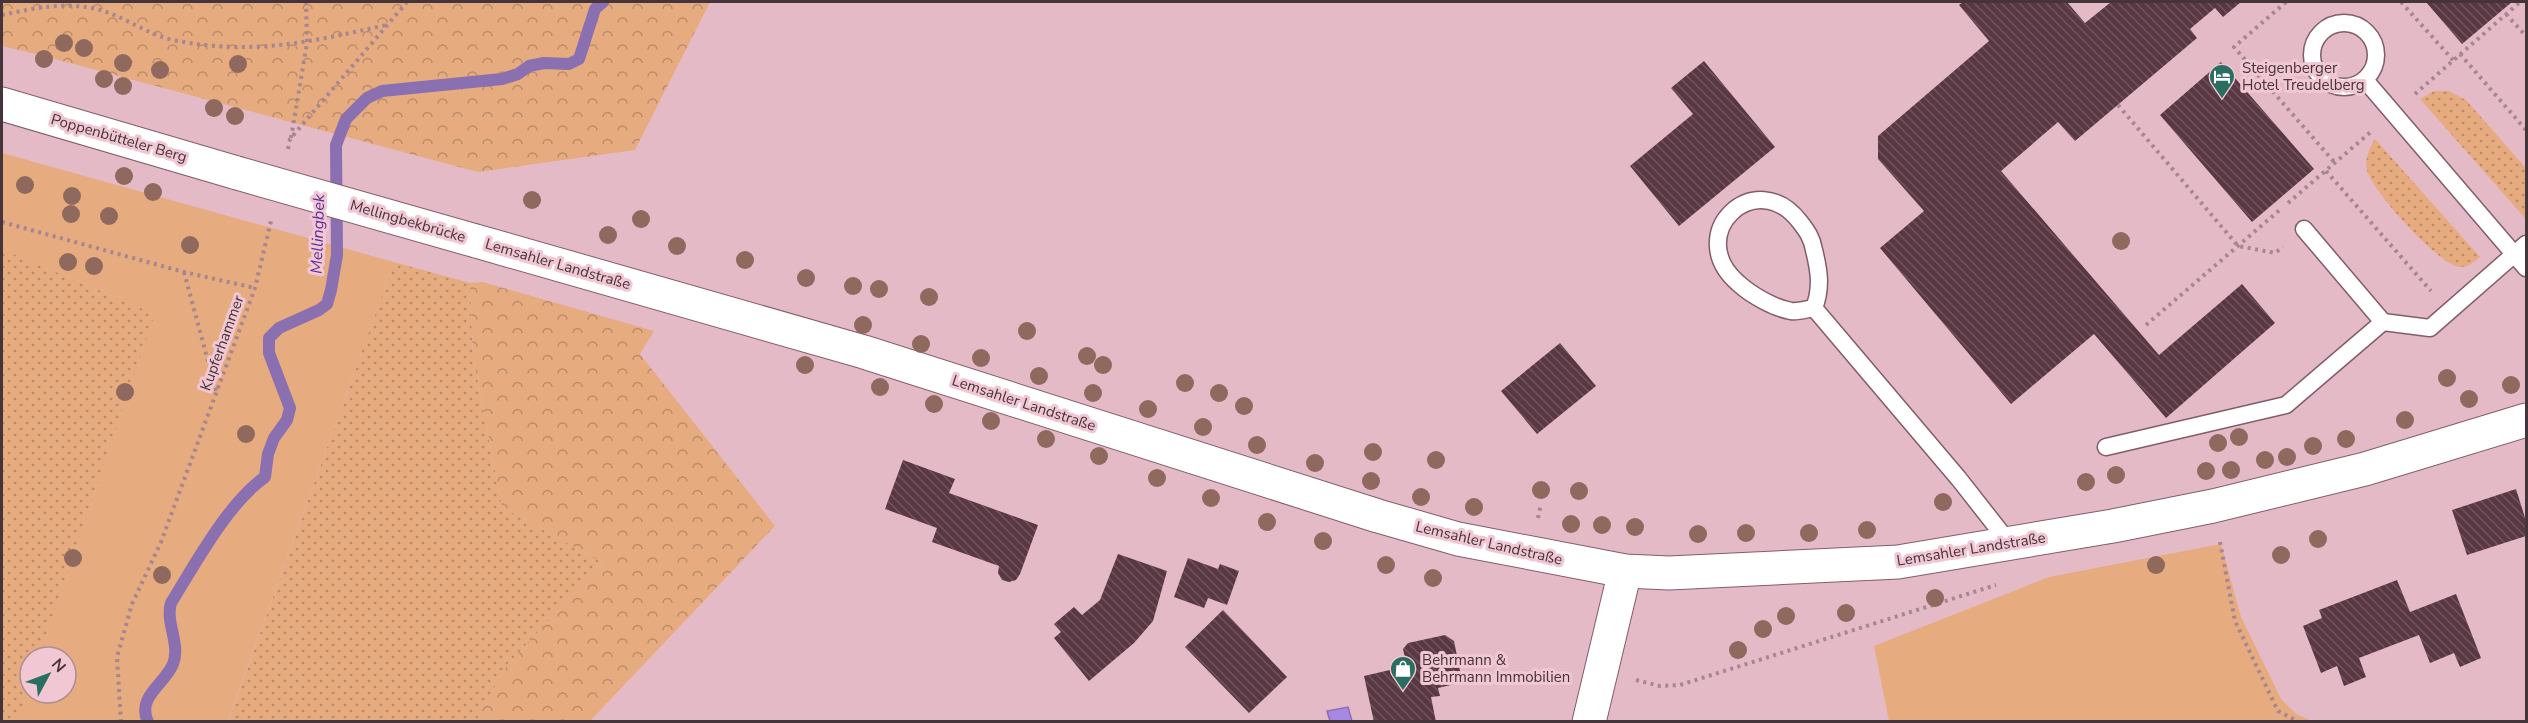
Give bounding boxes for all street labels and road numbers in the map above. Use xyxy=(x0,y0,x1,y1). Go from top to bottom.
street label: Poppenbütteler Berg xyxy=(49,109,189,167)
street label: Mellingbekbrücke xyxy=(348,195,468,247)
street label: Lemsahler Landstraße xyxy=(483,234,633,294)
street label: Kupferhammer xyxy=(196,292,249,393)
street label: Lemsahler Landstraße xyxy=(949,370,1099,436)
street label: Lemsahler Landstraße xyxy=(1413,516,1565,570)
street label: Lemsahler Landstraße xyxy=(1895,527,2047,571)

